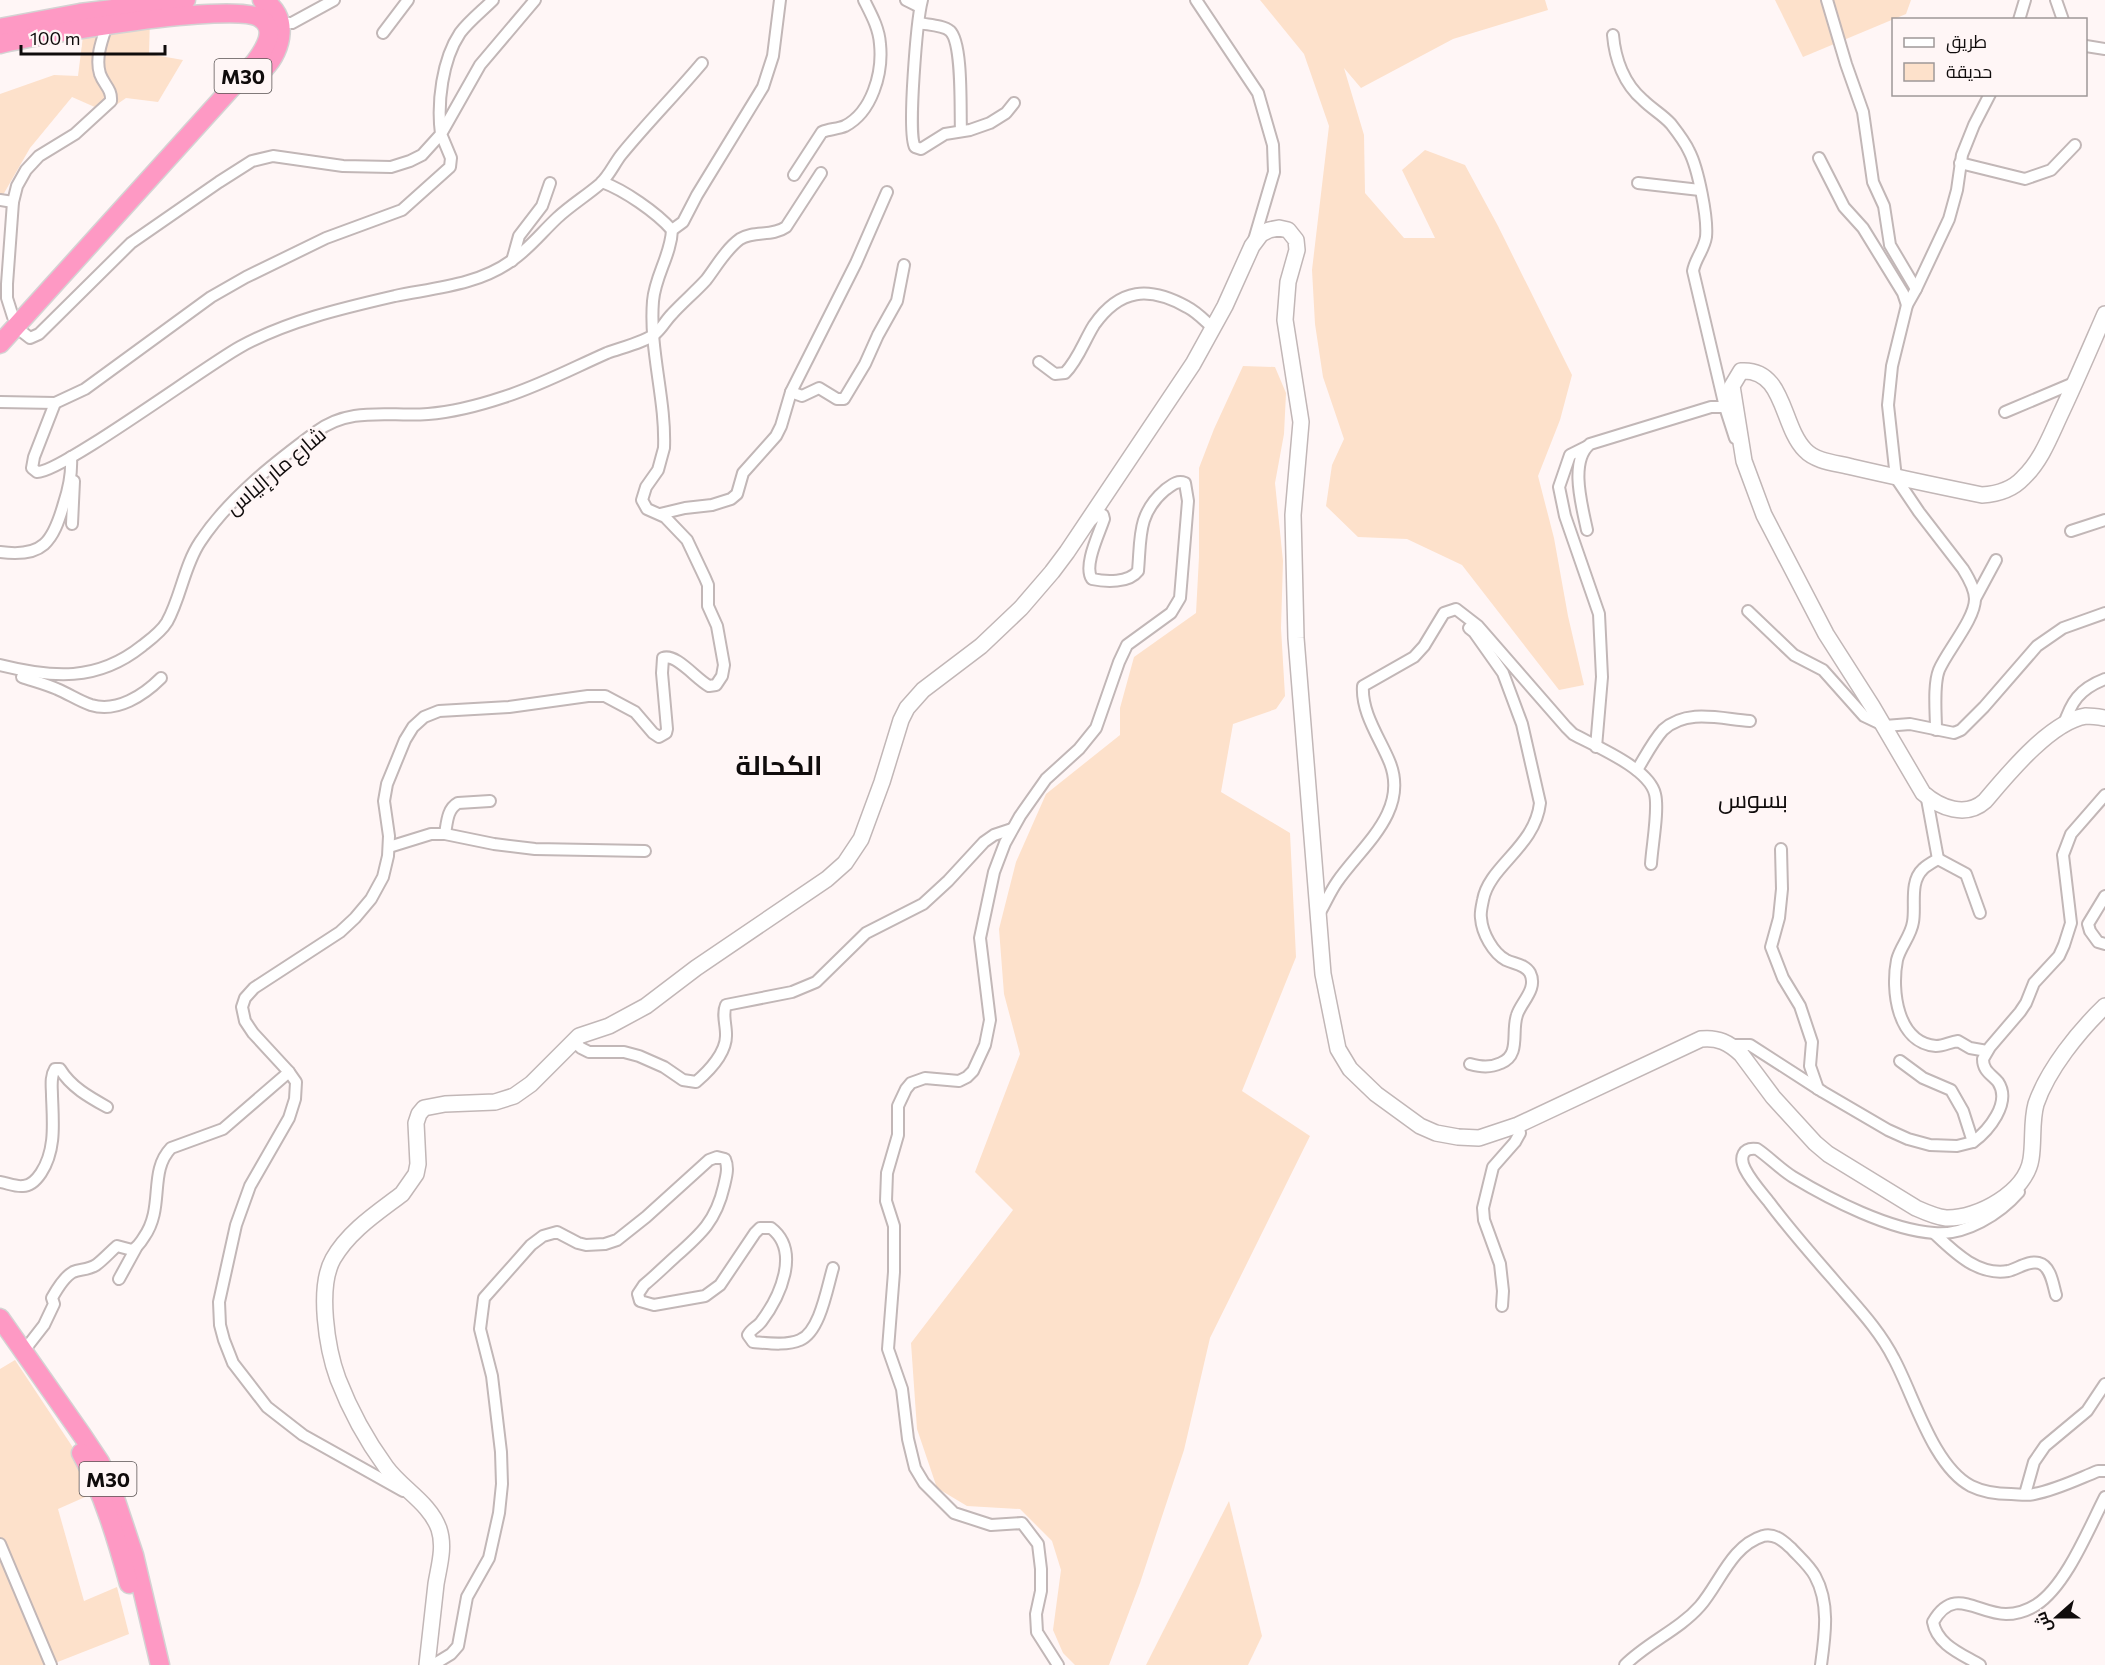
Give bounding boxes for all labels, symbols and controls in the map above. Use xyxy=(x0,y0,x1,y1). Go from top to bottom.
scale bar xyxy=(21,18,165,56)
legend xyxy=(1892,18,2087,96)
text: 100 m xyxy=(30,27,80,49)
text: طريق xyxy=(1946,30,1987,54)
road number: M30 xyxy=(214,59,272,93)
text: حديقة xyxy=(1946,60,1992,82)
street label: شارع مار إلياس xyxy=(220,421,332,521)
district label: الكحالة xyxy=(735,748,823,781)
district label: بسوس xyxy=(1718,784,1788,814)
road number: M30 xyxy=(80,1462,136,1496)
north arrow xyxy=(2027,1587,2087,1647)
text: ش xyxy=(2030,1609,2056,1636)

